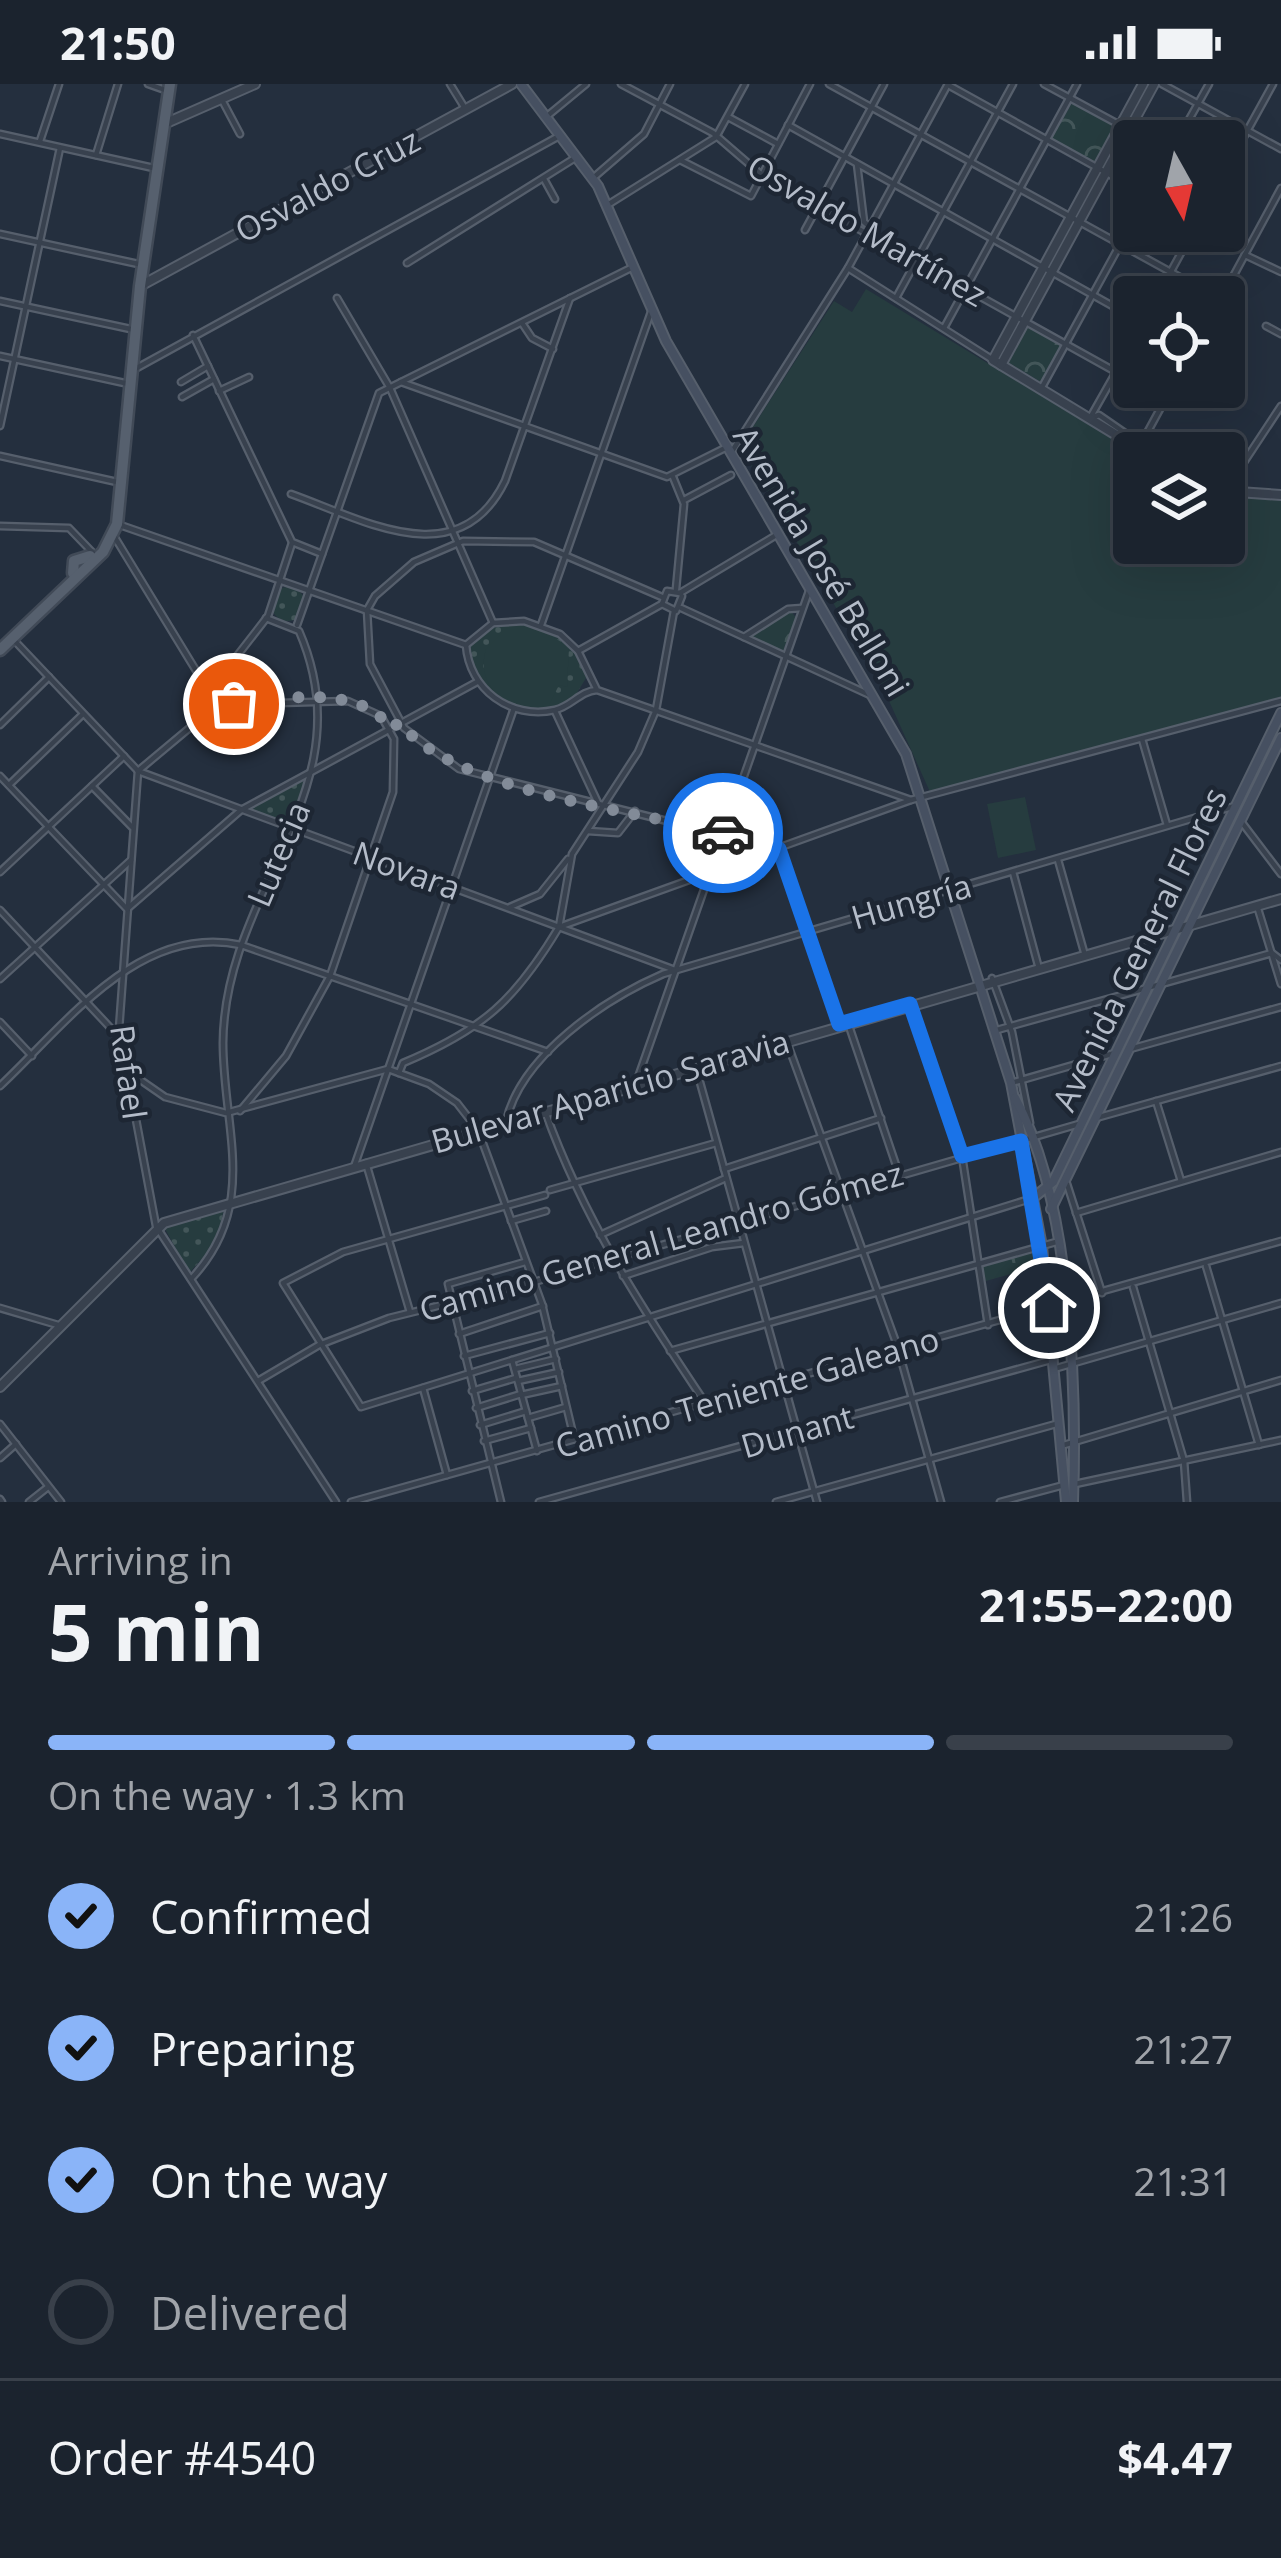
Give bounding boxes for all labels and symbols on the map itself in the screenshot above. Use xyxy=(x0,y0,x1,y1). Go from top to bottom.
street label: Osvaldo Cruz xyxy=(227,117,427,253)
north arrow xyxy=(1113,120,1245,252)
street label: Osvaldo Martínez xyxy=(739,143,995,317)
street label: Avenida José Belloni xyxy=(723,417,921,705)
pin xyxy=(183,653,285,755)
courier xyxy=(663,773,783,893)
street label: Avenida General Flores xyxy=(1041,780,1237,1118)
street label: Lutecia xyxy=(236,794,320,914)
street label: Novara xyxy=(347,830,467,910)
street label: Hungría xyxy=(846,862,976,940)
street label: Bulevar Aparicio Saravia xyxy=(426,1018,794,1164)
street label: Rafael xyxy=(100,1022,158,1122)
street label: Camino General Leandro Gómez xyxy=(414,1150,908,1332)
pin xyxy=(998,1257,1100,1359)
street label: Camino Teniente Galeano xyxy=(550,1316,944,1468)
street label: Dunant xyxy=(736,1394,858,1468)

